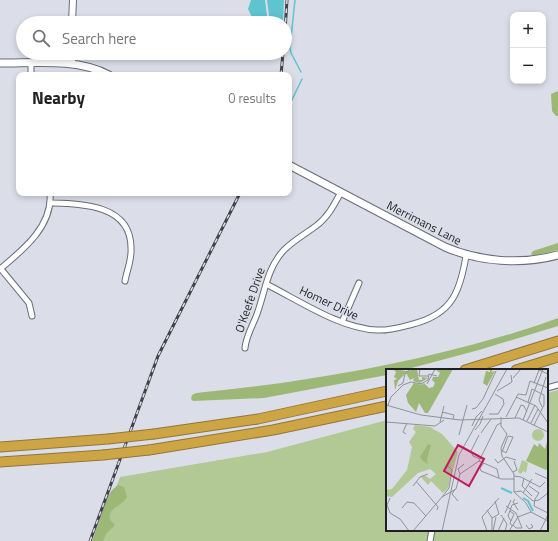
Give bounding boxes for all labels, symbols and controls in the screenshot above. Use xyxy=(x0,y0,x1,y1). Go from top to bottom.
map controls xyxy=(510,12,546,84)
button: + xyxy=(510,12,546,48)
search box xyxy=(16,16,292,60)
icon: search xyxy=(30,27,52,49)
text: Search here xyxy=(62,27,136,50)
button: − xyxy=(510,48,546,84)
text: Nearby xyxy=(32,85,85,111)
text: 0 results xyxy=(228,88,276,108)
street label: Merrimans Lane xyxy=(383,195,465,250)
street label: O'Keefe Drive xyxy=(229,265,270,335)
street label: Homer Drive xyxy=(296,281,362,325)
inset map xyxy=(386,369,548,531)

